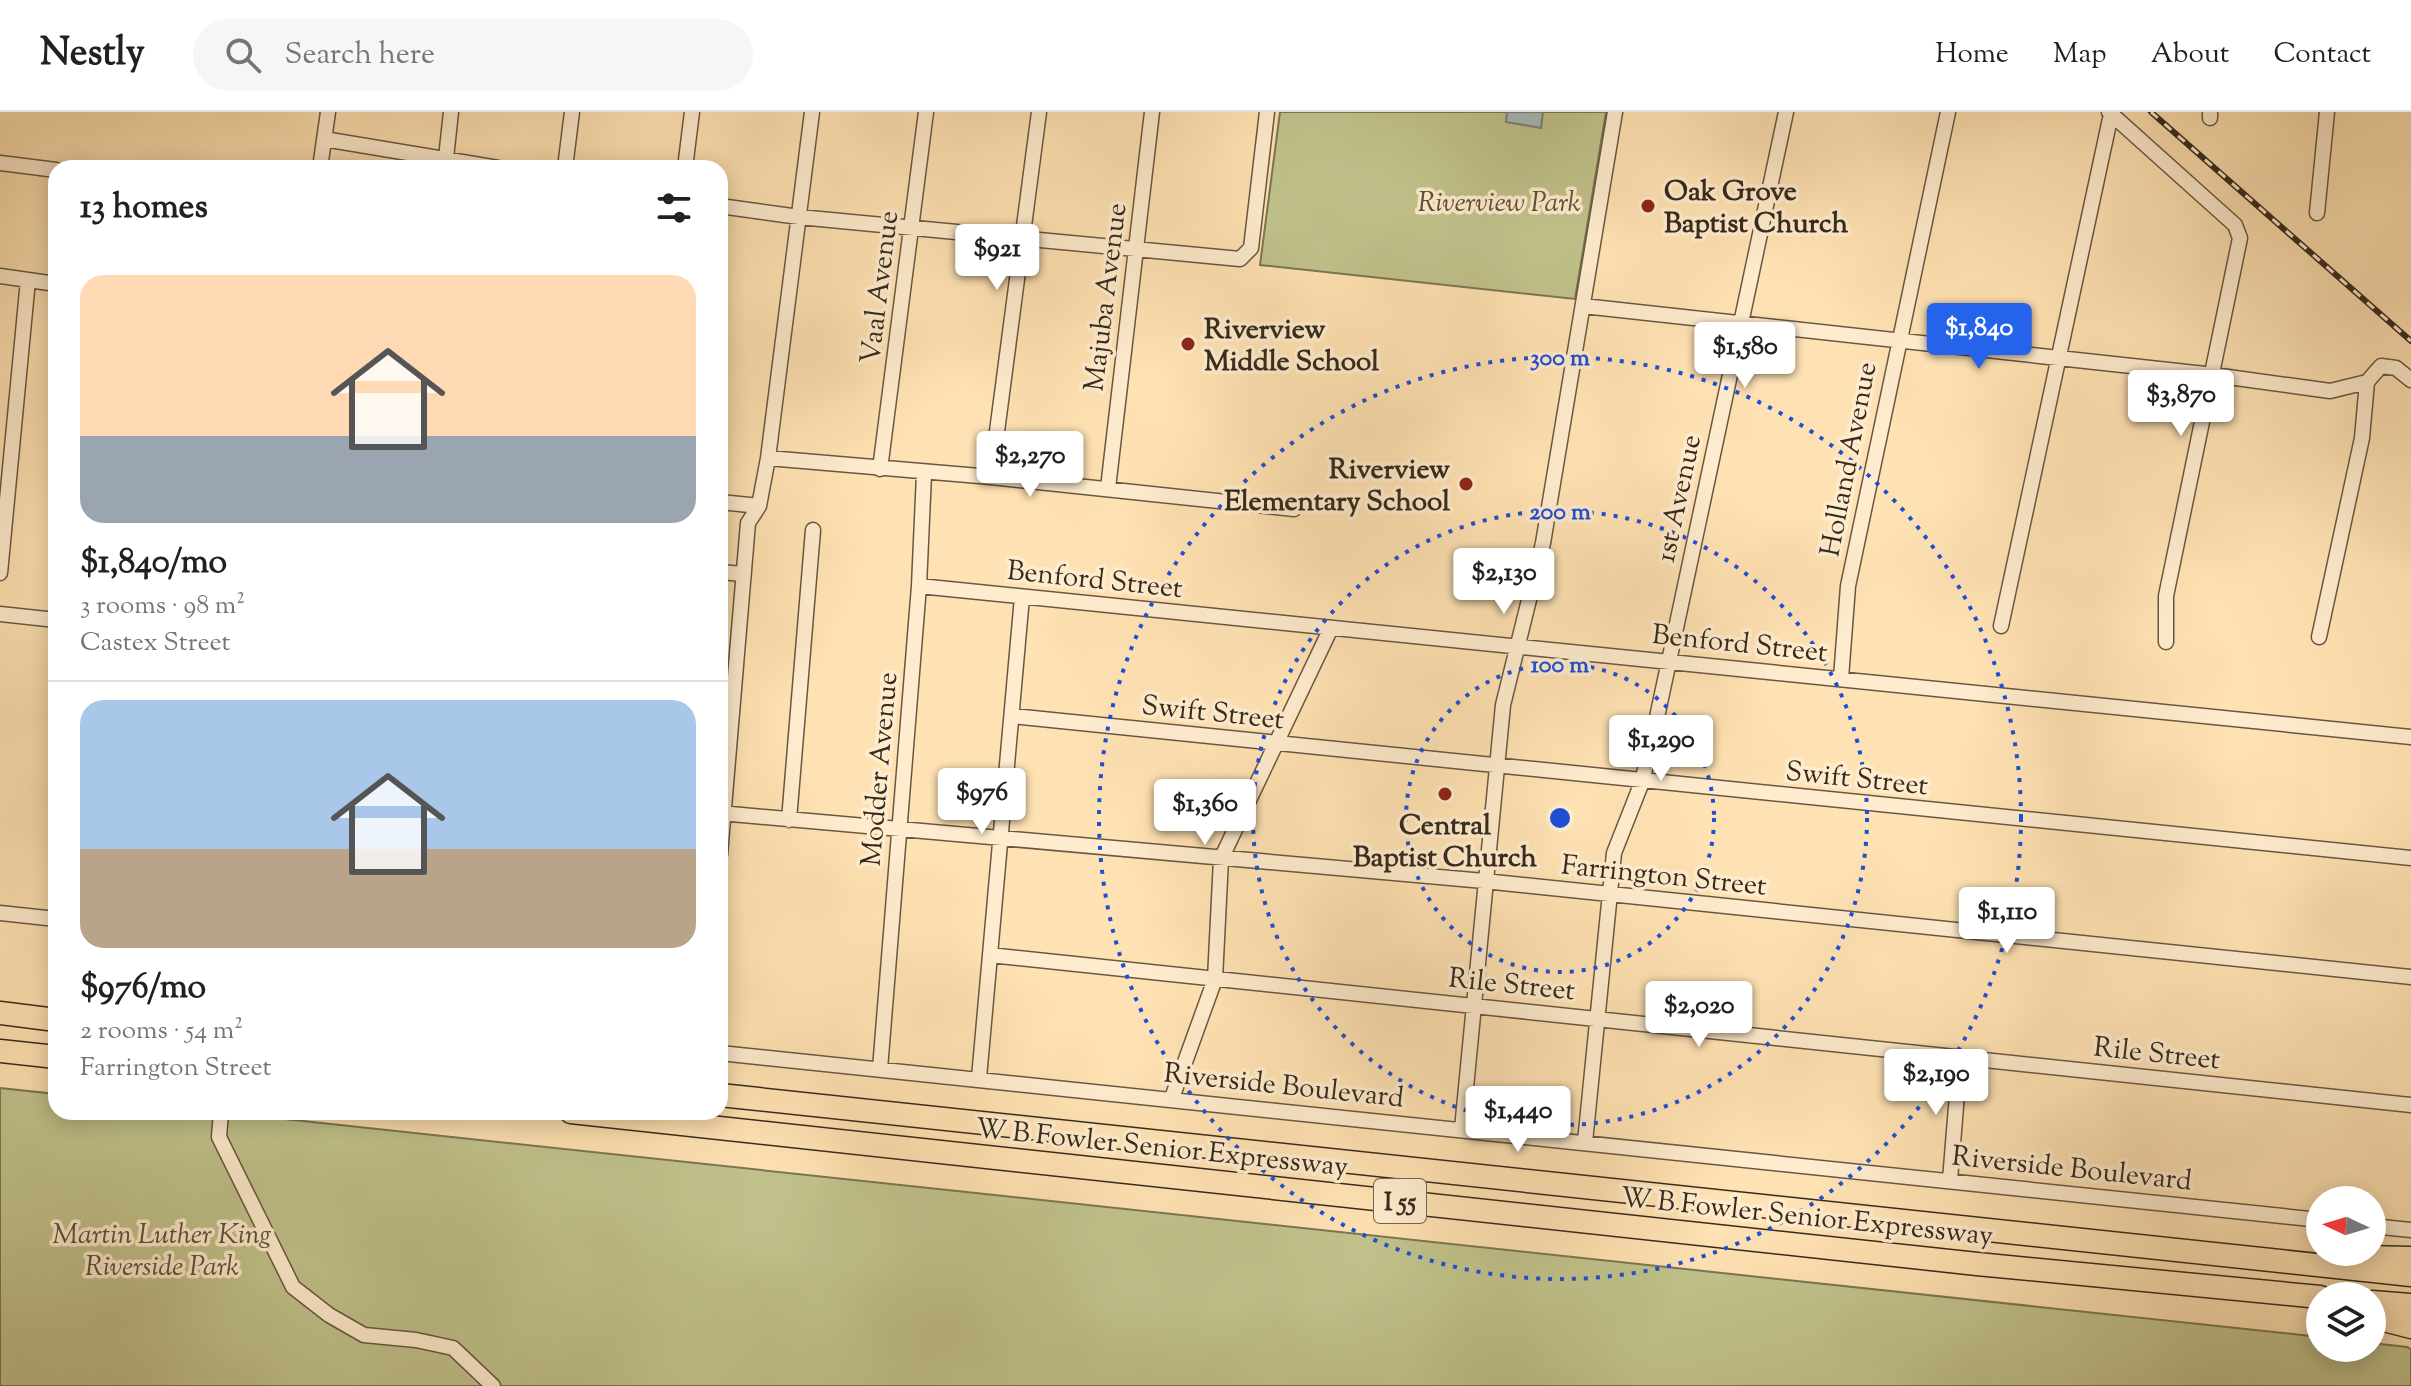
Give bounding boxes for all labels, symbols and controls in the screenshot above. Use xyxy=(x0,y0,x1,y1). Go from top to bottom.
search box xyxy=(193,19,753,91)
text: Nestly xyxy=(40,28,145,82)
icon: search xyxy=(221,33,265,77)
text: Search here xyxy=(285,34,435,77)
text: Home xyxy=(1935,35,2009,75)
text: Map xyxy=(2053,35,2107,75)
text: About xyxy=(2151,35,2229,75)
text: Contact xyxy=(2273,35,2371,75)
place label: Oak Grove Baptist Church xyxy=(1664,173,1849,245)
text: 13 homes xyxy=(80,184,208,233)
park label: Riverview Park xyxy=(1418,184,1581,224)
icon: filters xyxy=(652,186,696,230)
marker: Oak Grove Baptist Church xyxy=(1639,197,1657,215)
street label: Majuba Avenue xyxy=(1076,201,1138,394)
street label: Vaal Avenue xyxy=(852,208,910,366)
pin: $921 xyxy=(950,224,1044,292)
text: $921 xyxy=(973,231,1021,268)
pin: $1,840 xyxy=(1914,303,2044,371)
text: $1,840 xyxy=(1945,310,2013,347)
place label: Riverview Middle School xyxy=(1204,311,1379,383)
pin: $1,580 xyxy=(1680,322,1810,390)
icon: home xyxy=(316,327,460,471)
text: $1,580 xyxy=(1712,329,1778,366)
marker: Riverview Middle School xyxy=(1179,335,1197,353)
text: 300 m xyxy=(1530,342,1590,376)
street label: Holland Avenue xyxy=(1811,359,1888,560)
pin: $3,870 xyxy=(2116,370,2246,438)
text: $3,870 xyxy=(2146,377,2216,414)
pin: $2,270 xyxy=(965,431,1095,499)
street label: 1st Avenue xyxy=(1647,431,1713,566)
text: $2,270 xyxy=(995,438,1065,475)
place label: Riverview Elementary School xyxy=(1224,451,1450,523)
marker: Riverview Elementary School xyxy=(1457,475,1475,493)
text: 200 m xyxy=(1529,496,1591,530)
text: $1,840/mo xyxy=(80,539,227,588)
pin: $2,130 xyxy=(1439,548,1569,616)
street label: Benford Street xyxy=(1005,552,1185,610)
text: $2,130 xyxy=(1471,555,1537,592)
text: 3 rooms · 98 m² xyxy=(80,588,245,625)
street label: Benford Street xyxy=(1650,616,1830,674)
text: Castex Street xyxy=(80,625,230,662)
text: 100 m xyxy=(1531,649,1589,683)
street label: Modder Avenue xyxy=(853,670,909,868)
street label: Swift Street xyxy=(1139,687,1286,741)
pin: $1,290 xyxy=(1596,715,1726,783)
text: $1,290 xyxy=(1627,722,1695,759)
icon: home xyxy=(316,752,460,896)
street label: Swift Street xyxy=(1783,753,1930,807)
pin: $976 xyxy=(935,768,1029,836)
text: $976 xyxy=(956,775,1008,812)
pin: $1,360 xyxy=(1140,779,1270,847)
marker: Central Baptist Church xyxy=(1436,785,1454,803)
text: $1,360 xyxy=(1172,786,1238,823)
centre of rings xyxy=(1546,804,1574,832)
place label: Central Baptist Church xyxy=(1353,807,1538,879)
street label: Farrington Street xyxy=(1559,846,1769,908)
pin: $1,110 xyxy=(1942,887,2072,955)
text: $1,110 xyxy=(1977,894,2037,931)
street label: Rile Street xyxy=(1446,959,1577,1013)
text: $976/mo xyxy=(80,964,206,1013)
pin: $2,020 xyxy=(1634,981,1764,1049)
text: $2,020 xyxy=(1663,988,1735,1025)
text: 2 rooms · 54 m² xyxy=(80,1013,243,1050)
street label: Rile Street xyxy=(2091,1028,2222,1082)
pin: $2,190 xyxy=(1871,1049,2001,1117)
text: Farrington Street xyxy=(80,1050,271,1087)
street label: Riverside Boulevard xyxy=(1162,1054,1406,1120)
text: $2,190 xyxy=(1902,1056,1970,1093)
pin: $1,440 xyxy=(1453,1086,1583,1154)
text: $1,440 xyxy=(1484,1093,1552,1130)
street label: W B Fowler Senior Expressway xyxy=(973,1110,1350,1188)
street label: Riverside Boulevard xyxy=(1950,1137,2194,1203)
road number: I 55 xyxy=(1374,1179,1426,1223)
street label: W B Fowler Senior Expressway xyxy=(1618,1179,1995,1257)
north arrow xyxy=(2306,1186,2386,1266)
map controls xyxy=(2306,1186,2386,1362)
park label: Martin Luther King Riverside Park xyxy=(52,1216,272,1288)
button: layers xyxy=(2306,1282,2386,1362)

